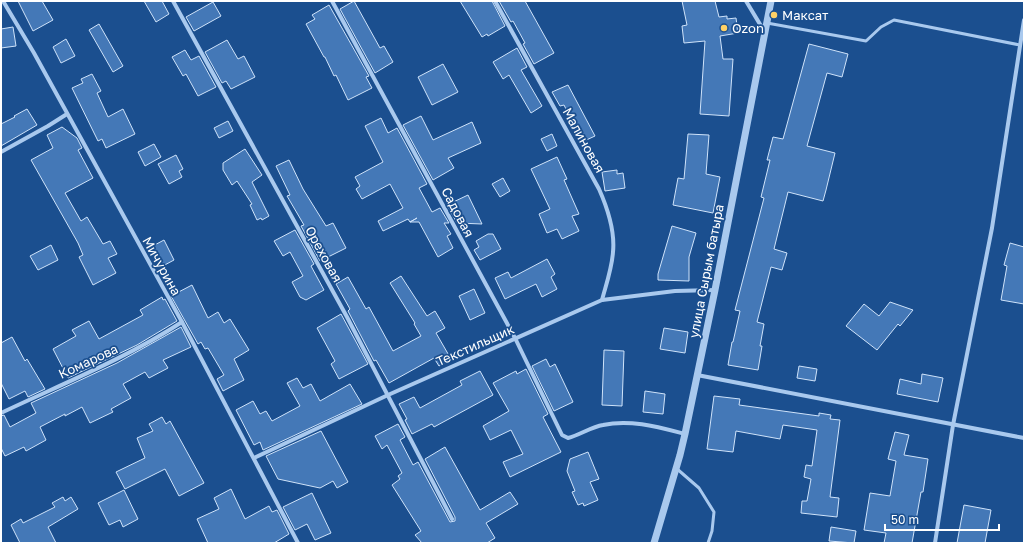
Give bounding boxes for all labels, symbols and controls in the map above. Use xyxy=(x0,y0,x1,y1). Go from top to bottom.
place label: Максат xyxy=(782,7,829,23)
marker: Максат xyxy=(769,10,779,20)
place label: Ozon xyxy=(732,20,764,36)
marker: Ozon xyxy=(719,23,729,33)
street label: Малиновая xyxy=(560,105,608,175)
street label: Садовая xyxy=(438,184,478,240)
street label: улица Сырым батыра xyxy=(685,203,727,339)
street label: Ореховая xyxy=(302,223,346,285)
street label: Мичурина xyxy=(139,234,185,298)
street label: Текстильщик xyxy=(433,320,517,369)
street label: Комарова xyxy=(56,340,120,382)
scale bar xyxy=(885,506,999,532)
text: 50 m xyxy=(891,512,919,527)

